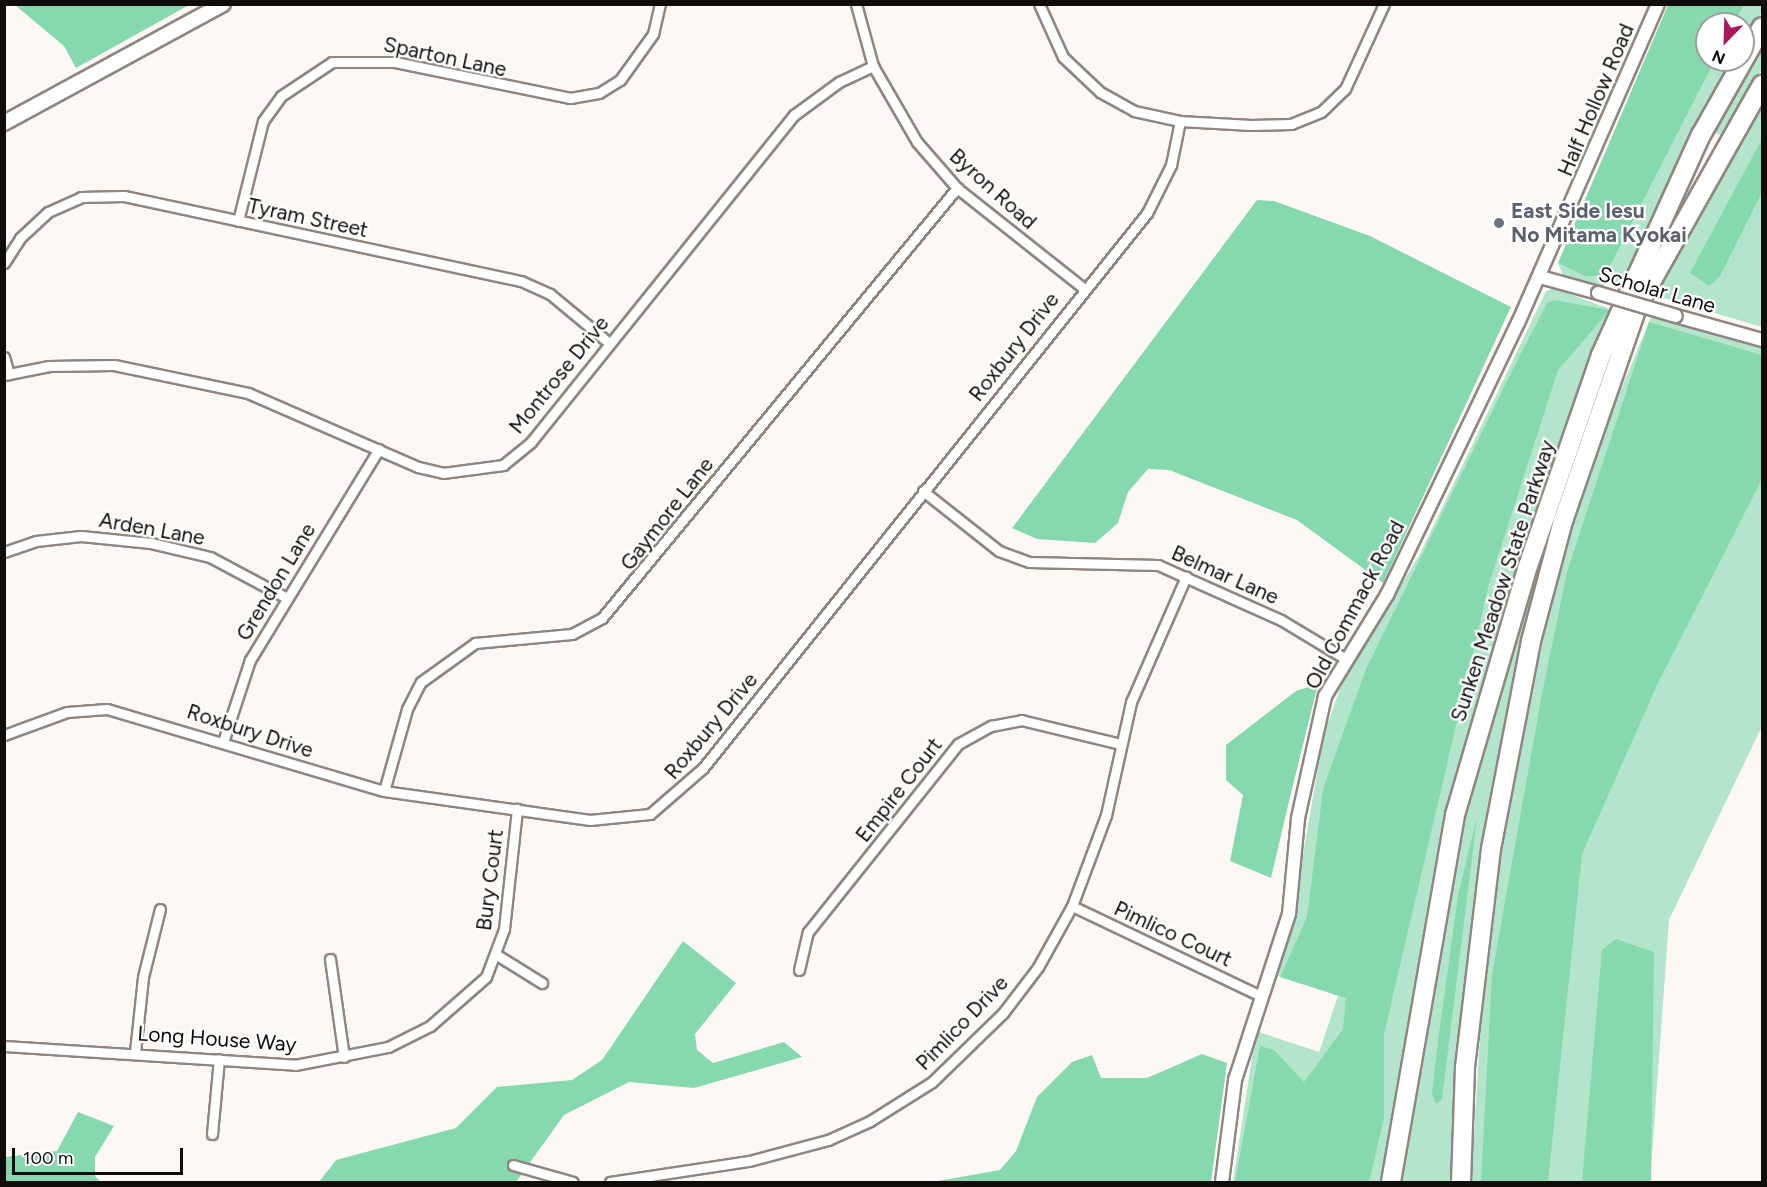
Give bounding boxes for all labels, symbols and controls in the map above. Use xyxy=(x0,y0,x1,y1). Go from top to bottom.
north arrow xyxy=(1695,12,1755,72)
street label: Half Hollow Road xyxy=(1553,20,1639,180)
street label: Sparton Lane xyxy=(381,32,509,82)
text: N xyxy=(1709,46,1728,68)
street label: Byron Road xyxy=(944,143,1042,235)
street label: Tyram Street xyxy=(246,193,370,243)
place label: East Side Iesu No Mitama Kyokai xyxy=(1511,198,1687,248)
marker: East Side Iesu No Mitama Kyokai xyxy=(1492,216,1506,230)
street label: Scholar Lane xyxy=(1596,261,1718,319)
street label: Roxbury Drive xyxy=(964,288,1064,406)
street label: Montrose Drive xyxy=(504,311,614,439)
street label: Sunken Meadow State Parkway xyxy=(1446,437,1560,725)
street label: Gaymore Lane xyxy=(615,453,719,575)
street label: Arden Lane xyxy=(97,507,207,551)
street label: Old Commack Road xyxy=(1300,516,1410,694)
street label: Grendon Lane xyxy=(231,519,321,645)
street label: Belmar Lane xyxy=(1168,540,1282,610)
street label: Roxbury Drive xyxy=(659,668,763,784)
street label: Roxbury Drive xyxy=(184,699,316,763)
street label: Empire Court xyxy=(850,733,948,847)
street label: Bury Court xyxy=(471,828,509,932)
street label: Pimlico Court xyxy=(1110,896,1236,972)
street label: Pimlico Drive xyxy=(911,970,1013,1076)
street label: Long House Way xyxy=(137,1021,297,1057)
scale bar xyxy=(15,1136,186,1174)
text: 100 m xyxy=(23,1147,73,1169)

